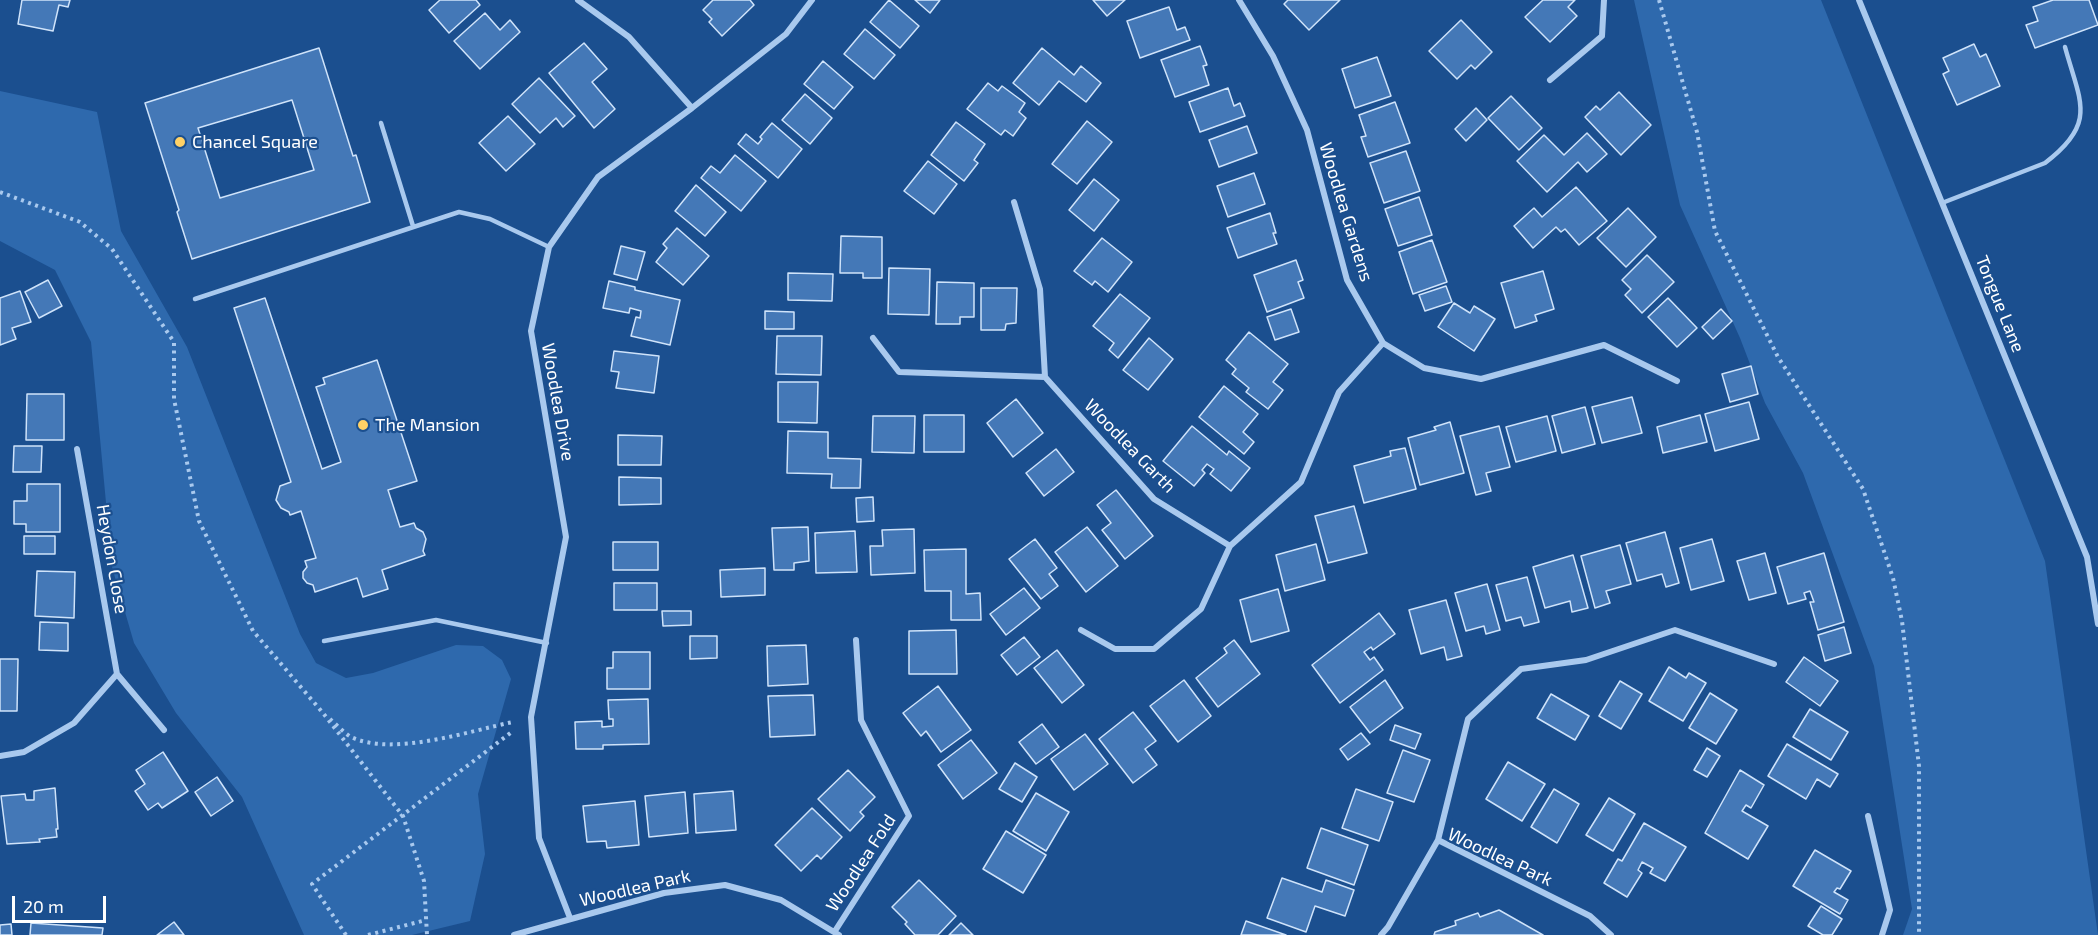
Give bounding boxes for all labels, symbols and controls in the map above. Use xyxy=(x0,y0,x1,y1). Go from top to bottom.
place label: Chancel Square xyxy=(192,131,318,153)
marker: Chancel Square xyxy=(173,135,187,149)
street label: Woodlea Gardens xyxy=(1315,140,1377,284)
street label: Tongue Lane xyxy=(1971,252,2029,356)
street label: Woodlea Drive xyxy=(537,341,579,463)
street label: Woodlea Garth xyxy=(1080,395,1180,497)
place label: The Mansion xyxy=(375,414,480,436)
marker: The Mansion xyxy=(356,418,370,432)
street label: Heydon Close xyxy=(92,503,132,615)
street label: Woodlea Fold xyxy=(822,810,900,916)
street label: Woodlea Park xyxy=(1444,823,1556,891)
street label: Woodlea Park xyxy=(577,865,693,911)
scale bar xyxy=(15,884,110,922)
text: 20 m xyxy=(23,895,64,917)

